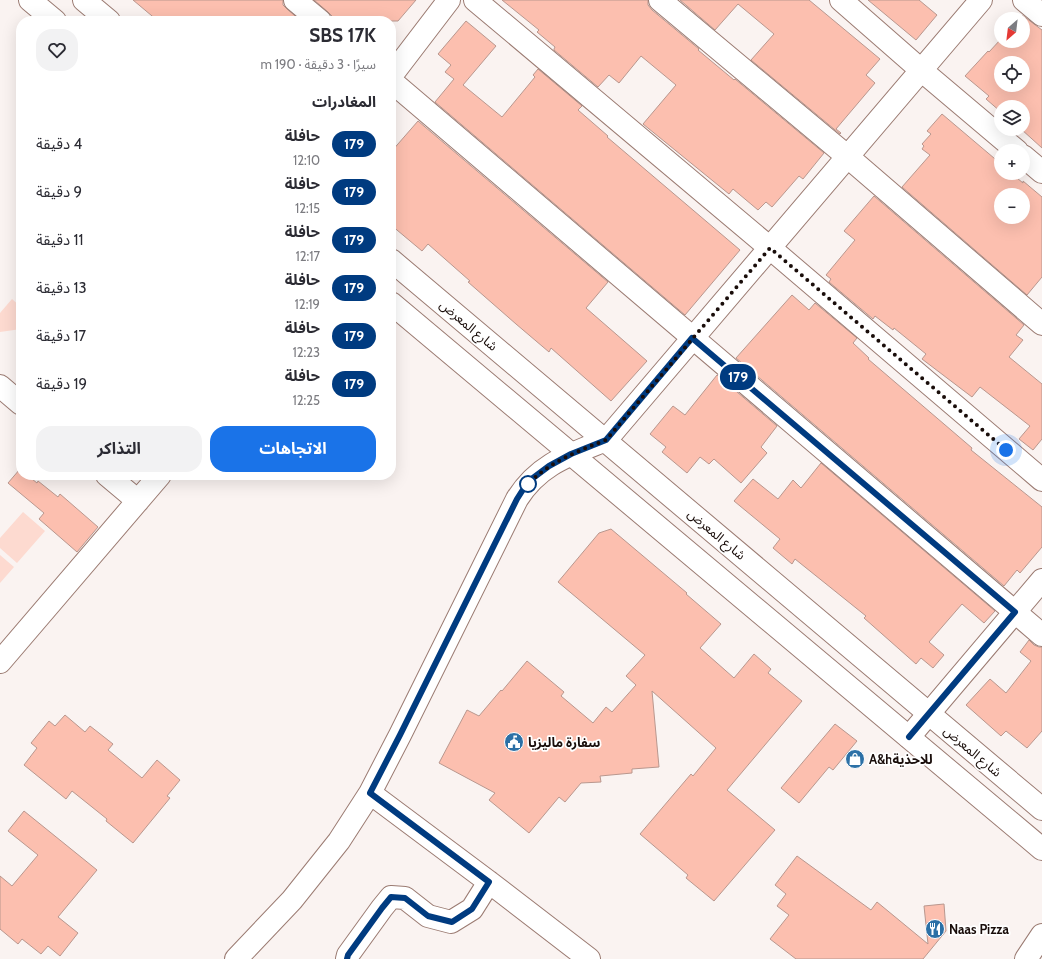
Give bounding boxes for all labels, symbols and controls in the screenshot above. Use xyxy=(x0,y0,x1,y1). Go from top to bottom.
north arrow xyxy=(994,12,1030,48)
map controls xyxy=(994,12,1030,224)
text: SBS 17K xyxy=(309,24,376,47)
button: heart xyxy=(36,29,78,71)
text: سيرًا · 3 دقيقة · 190 m xyxy=(261,56,376,72)
button: locate xyxy=(994,56,1030,92)
text: المغادرات xyxy=(312,93,376,111)
button: layers xyxy=(994,100,1030,136)
text: حافلة xyxy=(285,127,320,145)
text: 4 دقيقة xyxy=(36,135,82,153)
text: 179 xyxy=(344,135,364,153)
button: + xyxy=(994,144,1030,180)
text: 12:10 xyxy=(293,152,320,168)
text: حافلة xyxy=(285,175,320,193)
text: 9 دقيقة xyxy=(36,183,82,201)
text: 179 xyxy=(344,183,364,201)
button: − xyxy=(994,188,1030,224)
text: 12:15 xyxy=(295,200,320,216)
text: حافلة xyxy=(285,223,320,241)
text: 11 دقيقة xyxy=(36,231,83,249)
text: 179 xyxy=(344,231,364,249)
text: 12:17 xyxy=(295,248,320,264)
text: حافلة xyxy=(285,271,320,289)
text: 13 دقيقة xyxy=(36,279,87,297)
text: 179 xyxy=(344,279,364,297)
text: 12:19 xyxy=(295,296,320,312)
street label: شارع المعرض xyxy=(435,296,501,356)
text: حافلة xyxy=(285,319,320,337)
text: 17 دقيقة xyxy=(36,327,86,345)
text: 179 xyxy=(344,327,364,345)
text: 12:23 xyxy=(292,344,320,360)
line badge: 179 xyxy=(715,364,761,390)
text: حافلة xyxy=(285,367,320,385)
text: 179 xyxy=(728,368,748,386)
text: 19 دقيقة xyxy=(36,375,87,393)
text: 179 xyxy=(344,375,364,393)
text: 12:25 xyxy=(292,392,320,408)
button: التذاكر xyxy=(36,426,202,472)
button: الاتجاهات xyxy=(210,426,376,472)
your location xyxy=(996,440,1016,460)
unlabelled marker xyxy=(519,475,537,493)
street label: شارع المعرض xyxy=(683,505,749,565)
street label: شارع المعرض xyxy=(939,722,1005,782)
public building icon: سفارة ماليزيا xyxy=(503,731,525,753)
place label: سفارة ماليزيا xyxy=(528,734,600,750)
shop icon: A&hللاحذية xyxy=(844,748,866,770)
place label: A&hللاحذية xyxy=(869,751,933,767)
restaurant icon: Naas Pizza xyxy=(924,918,946,940)
place label: Naas Pizza xyxy=(949,921,1009,937)

